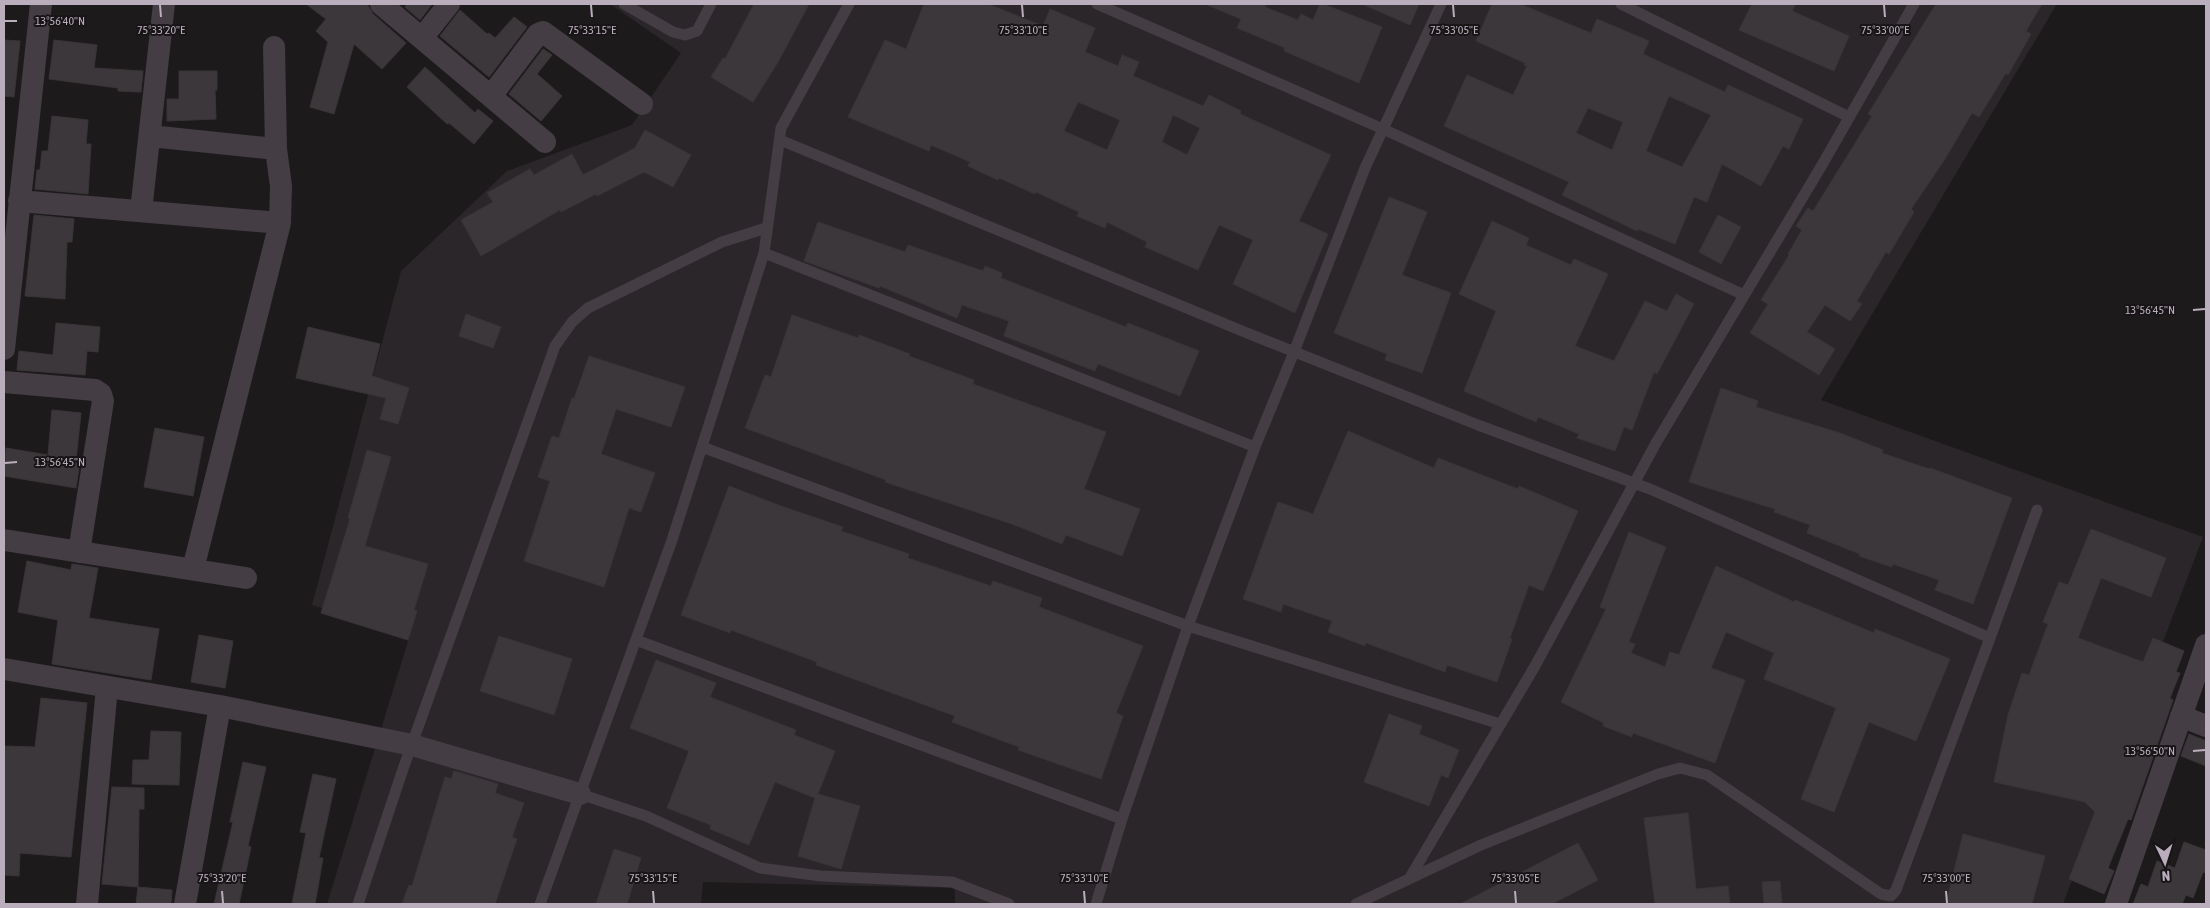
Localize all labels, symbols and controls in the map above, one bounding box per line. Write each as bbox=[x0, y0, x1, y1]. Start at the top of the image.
text: 13°56'40"N bbox=[35, 14, 85, 28]
text: 75°33'20"E bbox=[137, 23, 185, 37]
text: 75°33'15"E bbox=[568, 23, 616, 37]
text: 75°33'10"E bbox=[999, 23, 1047, 37]
text: 75°33'05"E bbox=[1430, 23, 1478, 37]
text: 75°33'00"E bbox=[1861, 23, 1909, 37]
text: 13°56'45"N bbox=[2125, 303, 2175, 317]
text: 13°56'45"N bbox=[35, 455, 85, 469]
text: 13°56'50"N bbox=[2125, 744, 2175, 758]
north arrow bbox=[2140, 838, 2190, 888]
text: N bbox=[2161, 868, 2171, 884]
text: 75°33'20"E bbox=[198, 871, 246, 885]
text: 75°33'15"E bbox=[629, 871, 677, 885]
text: 75°33'10"E bbox=[1060, 871, 1108, 885]
text: 75°33'05"E bbox=[1491, 871, 1539, 885]
text: 75°33'00"E bbox=[1922, 871, 1970, 885]

